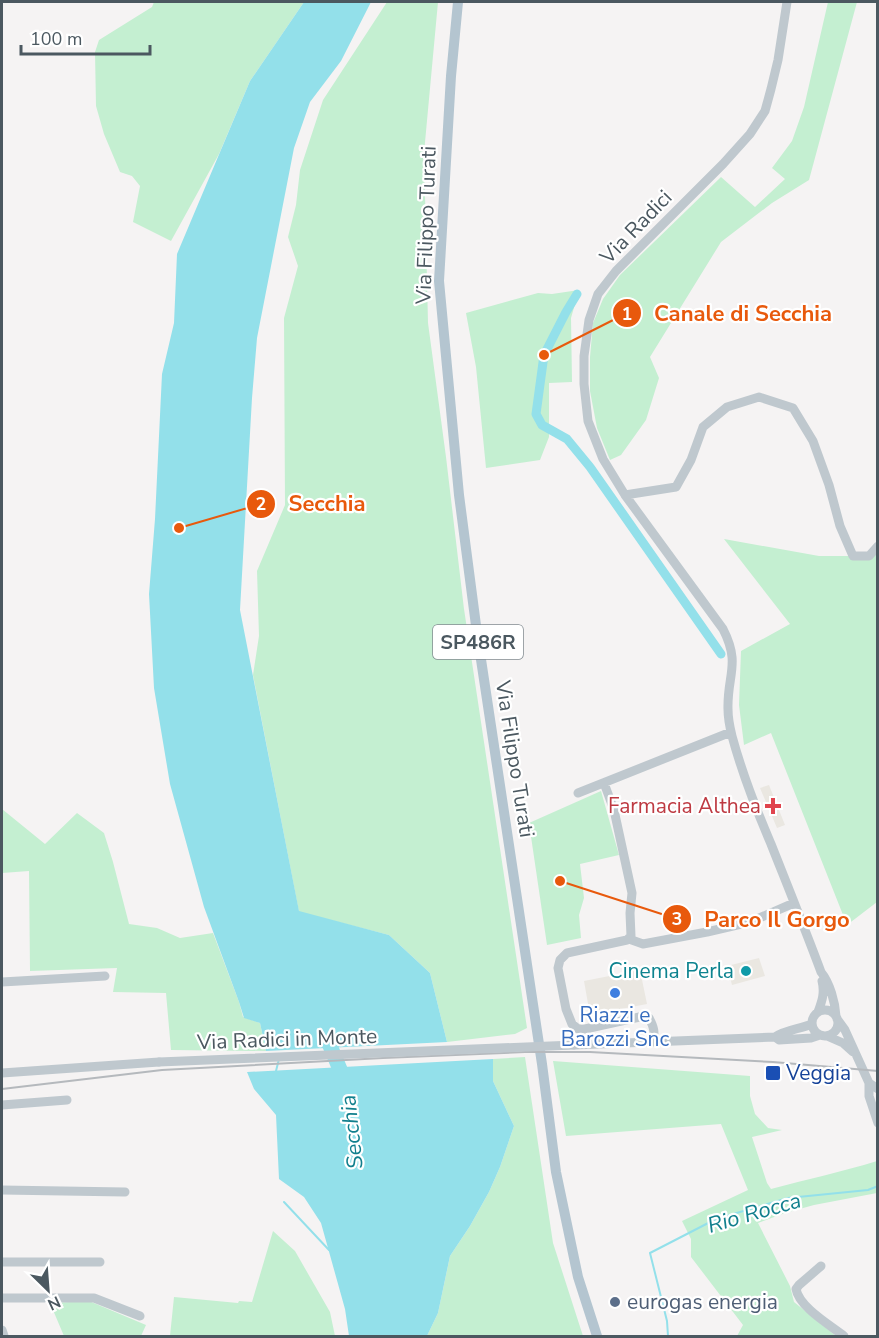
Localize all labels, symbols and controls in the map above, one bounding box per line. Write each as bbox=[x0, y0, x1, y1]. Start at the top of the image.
scale bar bbox=[21, 18, 150, 56]
text: 100 m bbox=[30, 27, 82, 51]
street label: Via Filippo Turati bbox=[409, 145, 443, 306]
street label: Via Radici bbox=[593, 184, 678, 271]
callout: Canale di Secchia bbox=[612, 293, 844, 333]
text: Canale di Secchia bbox=[654, 299, 832, 329]
text: 1 bbox=[622, 302, 632, 326]
callout: Secchia bbox=[246, 484, 377, 524]
text: Secchia bbox=[289, 489, 365, 519]
text: 2 bbox=[256, 492, 266, 516]
road number: SP486R bbox=[433, 625, 523, 659]
street label: Via Filippo Turati bbox=[489, 678, 541, 840]
place label: Farmacia Althea bbox=[608, 792, 761, 820]
marker: Farmacia Althea bbox=[766, 799, 780, 813]
callout: Parco Il Gorgo bbox=[662, 899, 862, 939]
text: Parco Il Gorgo bbox=[704, 905, 850, 935]
text: 3 bbox=[672, 907, 682, 931]
place label: Cinema Perla bbox=[609, 957, 734, 985]
marker: Cinema Perla bbox=[739, 964, 753, 978]
marker: Riazzi e Barozzi Snc bbox=[608, 986, 622, 1000]
place label: Riazzi e Barozzi Snc bbox=[561, 1001, 670, 1053]
street label: Via Radici in Monte bbox=[195, 1022, 378, 1056]
place label: Veggia bbox=[785, 1059, 851, 1087]
marker: Veggia bbox=[764, 1064, 782, 1082]
water label: Secchia bbox=[333, 1093, 371, 1171]
water label: Rio Rocca bbox=[704, 1185, 805, 1241]
north arrow bbox=[18, 1260, 78, 1320]
place label: eurogas energia bbox=[627, 1288, 778, 1316]
text: N bbox=[44, 1290, 64, 1315]
marker: eurogas energia bbox=[608, 1295, 622, 1309]

